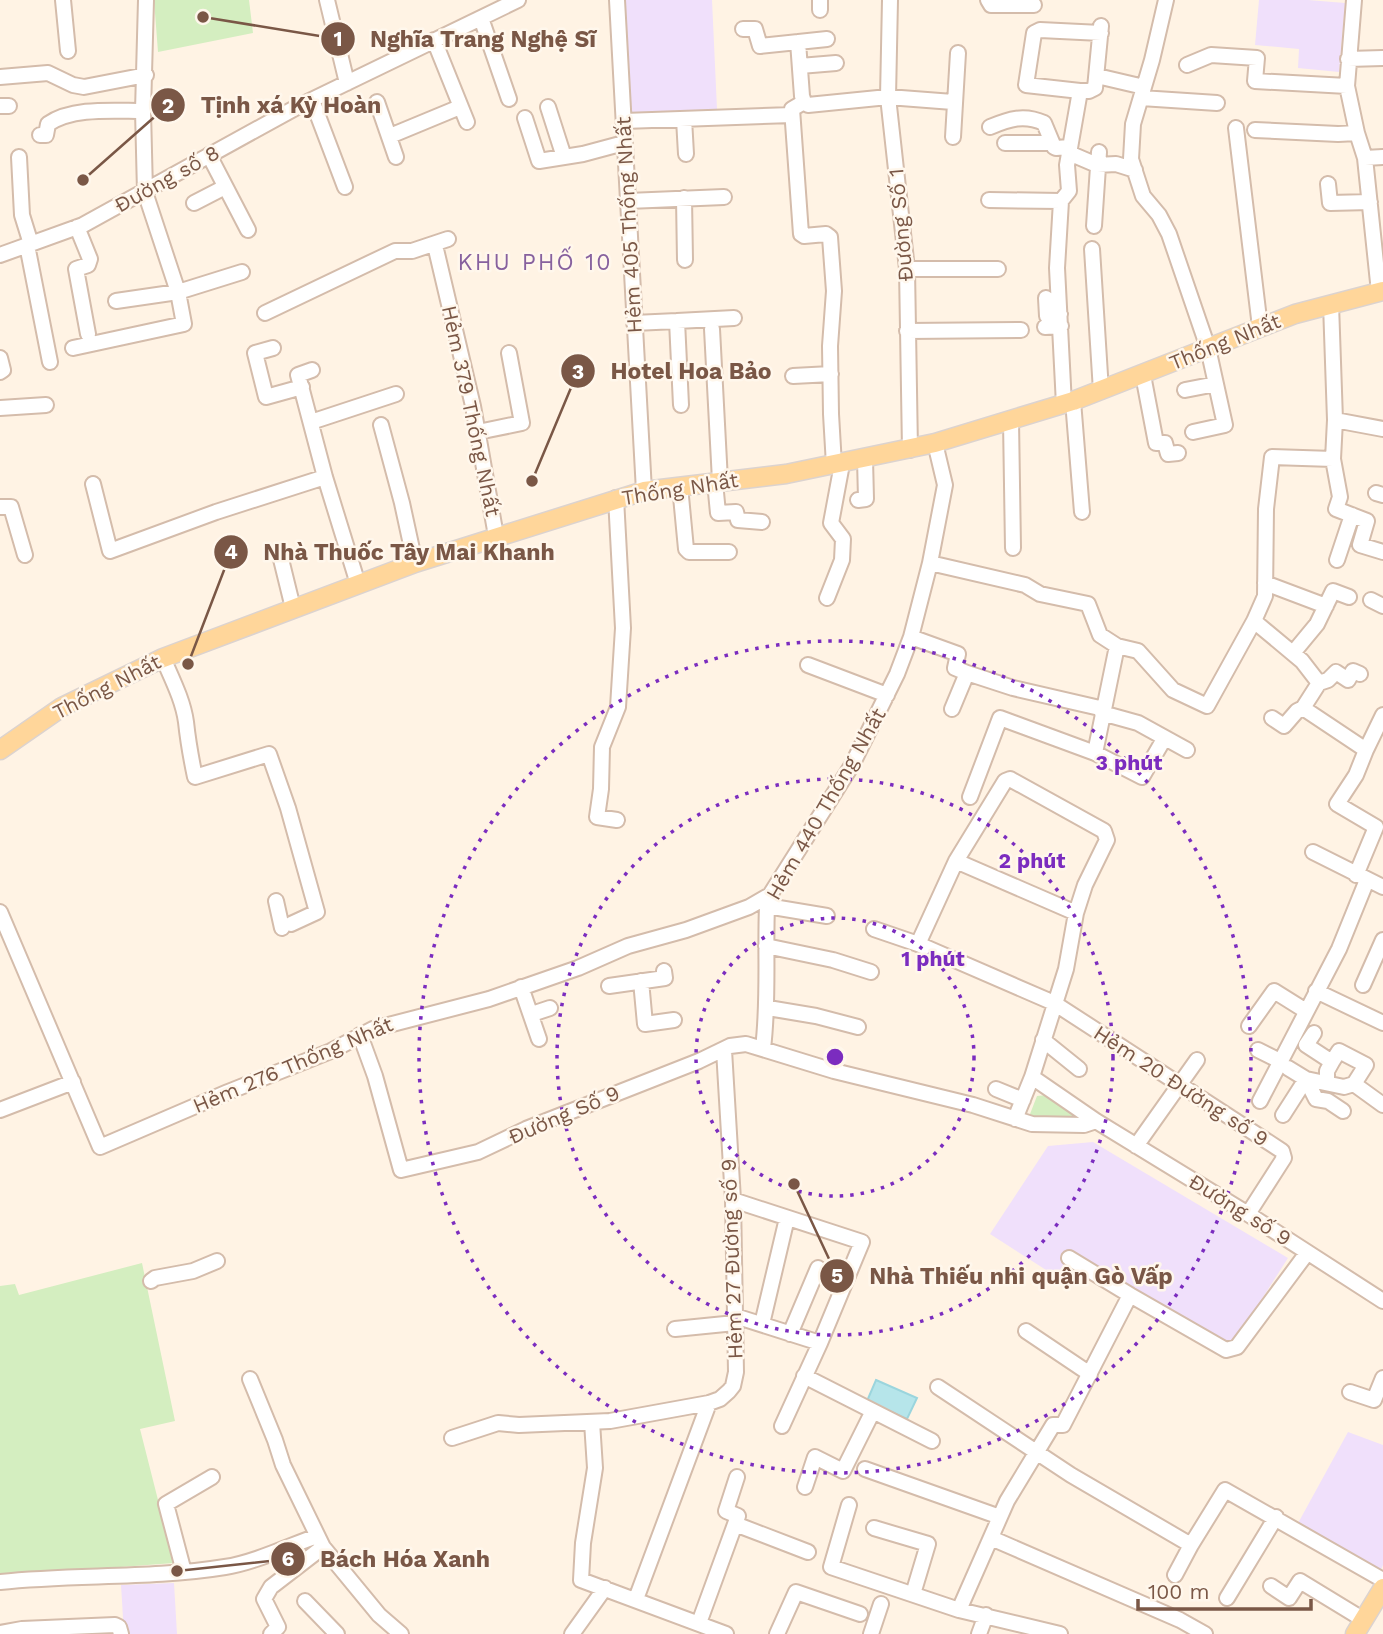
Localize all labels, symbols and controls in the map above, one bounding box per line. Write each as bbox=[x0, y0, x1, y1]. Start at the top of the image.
callout: Nghĩa Trang Nghệ Sĩ bbox=[321, 17, 610, 61]
text: 1 bbox=[333, 26, 343, 51]
text: Nghĩa Trang Nghệ Sĩ bbox=[370, 26, 597, 53]
callout: Tịnh xá Kỳ Hoàn bbox=[151, 83, 396, 127]
text: Tịnh xá Kỳ Hoàn bbox=[201, 92, 381, 119]
text: 2 bbox=[162, 93, 174, 118]
street label: Hẻm 405 Thống Nhất bbox=[610, 116, 647, 334]
street label: Đường số 8 bbox=[110, 139, 224, 218]
street label: Đường Số 1 bbox=[883, 167, 918, 283]
district label: KHU PHỐ 10 bbox=[458, 246, 612, 276]
street label: Hẻm 379 Thống Nhất bbox=[437, 303, 506, 519]
street label: Thống Nhất bbox=[1166, 308, 1284, 375]
callout: Hotel Hoa Bảo bbox=[561, 349, 785, 393]
text: Hotel Hoa Bảo bbox=[611, 358, 771, 385]
text: 3 bbox=[572, 359, 584, 384]
street label: Thống Nhất bbox=[620, 467, 740, 510]
callout: Nhà Thuốc Tây Mai Khanh bbox=[214, 530, 570, 574]
text: 4 bbox=[224, 539, 238, 564]
text: Nhà Thuốc Tây Mai Khanh bbox=[263, 539, 555, 566]
street label: Thống Nhất bbox=[49, 649, 165, 724]
street label: Hẻm 440 Thống Nhất bbox=[760, 703, 891, 904]
text: 3 phút bbox=[1096, 750, 1162, 775]
text: 2 phút bbox=[999, 848, 1065, 873]
text: 1 phút bbox=[901, 946, 965, 971]
street label: Hẻm 276 Thống Nhất bbox=[189, 1011, 397, 1118]
street label: Hẻm 20 Đường số 9 bbox=[1089, 1020, 1273, 1151]
centre of rings bbox=[823, 1045, 847, 1069]
street label: Đường Số 9 bbox=[504, 1080, 623, 1149]
street label: Hẻm 27 Đường số 9 bbox=[716, 1158, 747, 1360]
street label: Đường số 9 bbox=[1184, 1168, 1296, 1251]
callout: Nhà Thiếu nhi quận Gò Vấp bbox=[820, 1254, 1187, 1298]
text: 5 bbox=[831, 1263, 843, 1288]
text: Nhà Thiếu nhi quận Gò Vấp bbox=[869, 1263, 1173, 1290]
callout: Bách Hóa Xanh bbox=[271, 1537, 504, 1581]
text: 6 bbox=[282, 1546, 295, 1571]
text: Bách Hóa Xanh bbox=[320, 1546, 490, 1573]
scale bar bbox=[1138, 1568, 1311, 1612]
text: 100 m bbox=[1148, 1579, 1210, 1604]

